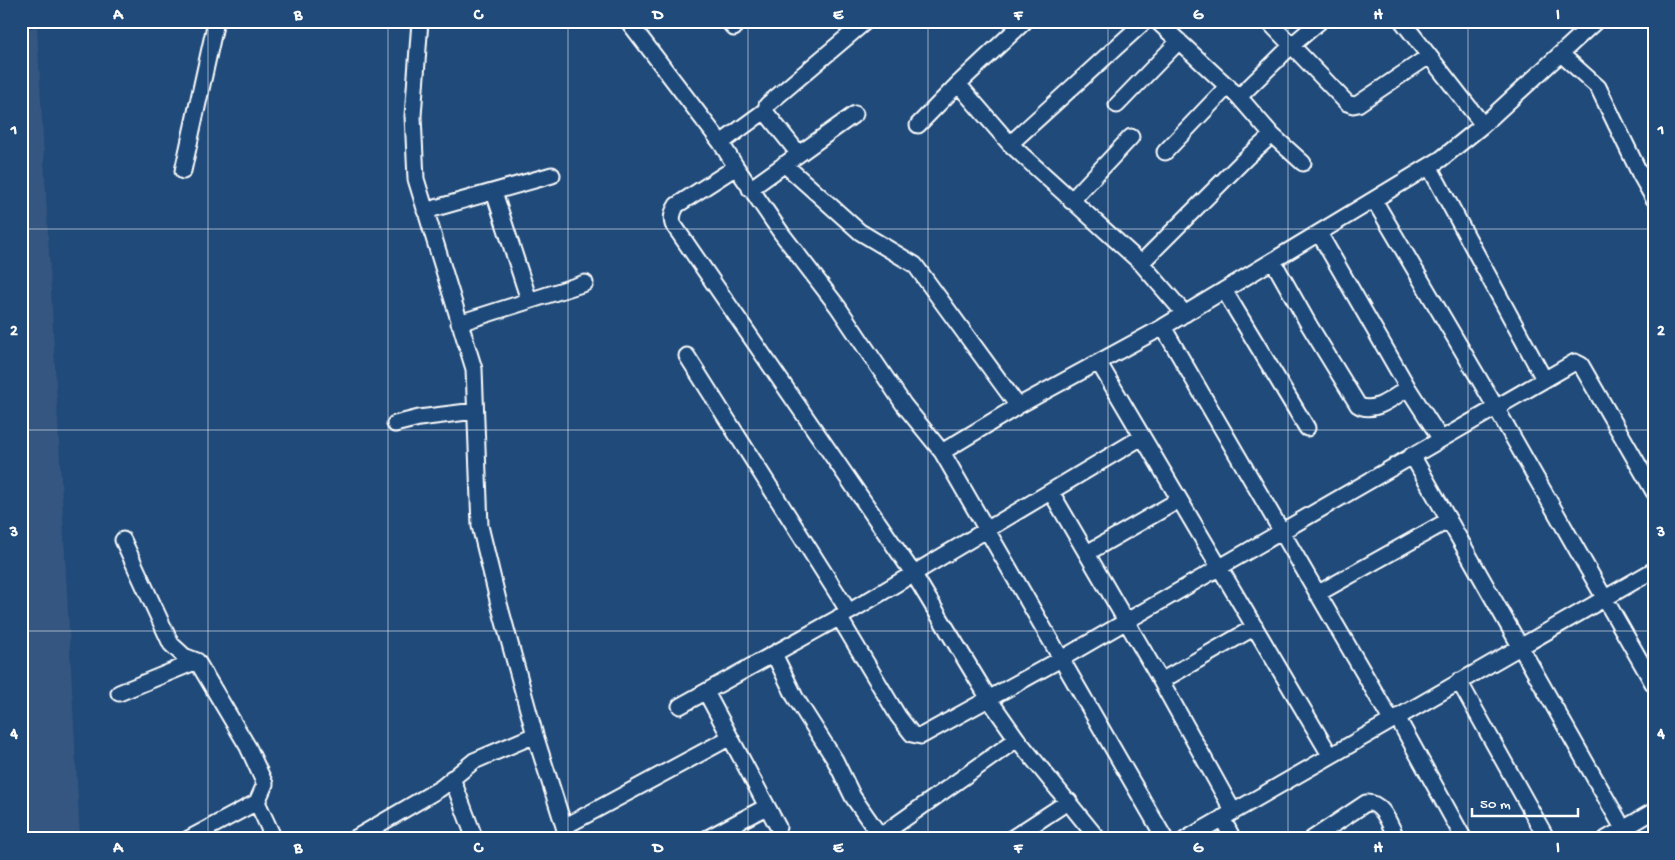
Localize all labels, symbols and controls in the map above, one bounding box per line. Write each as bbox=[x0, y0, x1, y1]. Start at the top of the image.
text: A bbox=[112, 7, 124, 26]
text: B bbox=[293, 7, 303, 26]
text: C bbox=[473, 7, 484, 26]
text: D bbox=[651, 7, 664, 26]
text: E bbox=[833, 7, 844, 26]
text: F bbox=[1013, 7, 1024, 26]
text: G bbox=[1193, 7, 1204, 26]
text: H bbox=[1373, 7, 1383, 26]
text: I bbox=[1556, 7, 1560, 26]
text: 1 bbox=[10, 122, 17, 141]
text: 1 bbox=[1657, 122, 1664, 141]
text: 2 bbox=[10, 323, 18, 342]
text: 2 bbox=[1657, 323, 1665, 342]
text: 3 bbox=[9, 524, 18, 543]
text: 3 bbox=[1656, 524, 1665, 543]
text: 4 bbox=[9, 726, 18, 745]
text: 4 bbox=[1656, 726, 1665, 745]
scale bar bbox=[1472, 785, 1579, 817]
text: 50 m bbox=[1480, 796, 1511, 814]
text: A bbox=[112, 840, 124, 859]
text: B bbox=[293, 840, 303, 859]
text: C bbox=[473, 840, 484, 859]
text: D bbox=[651, 840, 664, 859]
text: E bbox=[833, 840, 844, 859]
text: F bbox=[1013, 840, 1024, 859]
text: G bbox=[1193, 840, 1204, 859]
text: H bbox=[1373, 840, 1383, 859]
text: I bbox=[1556, 840, 1560, 859]

